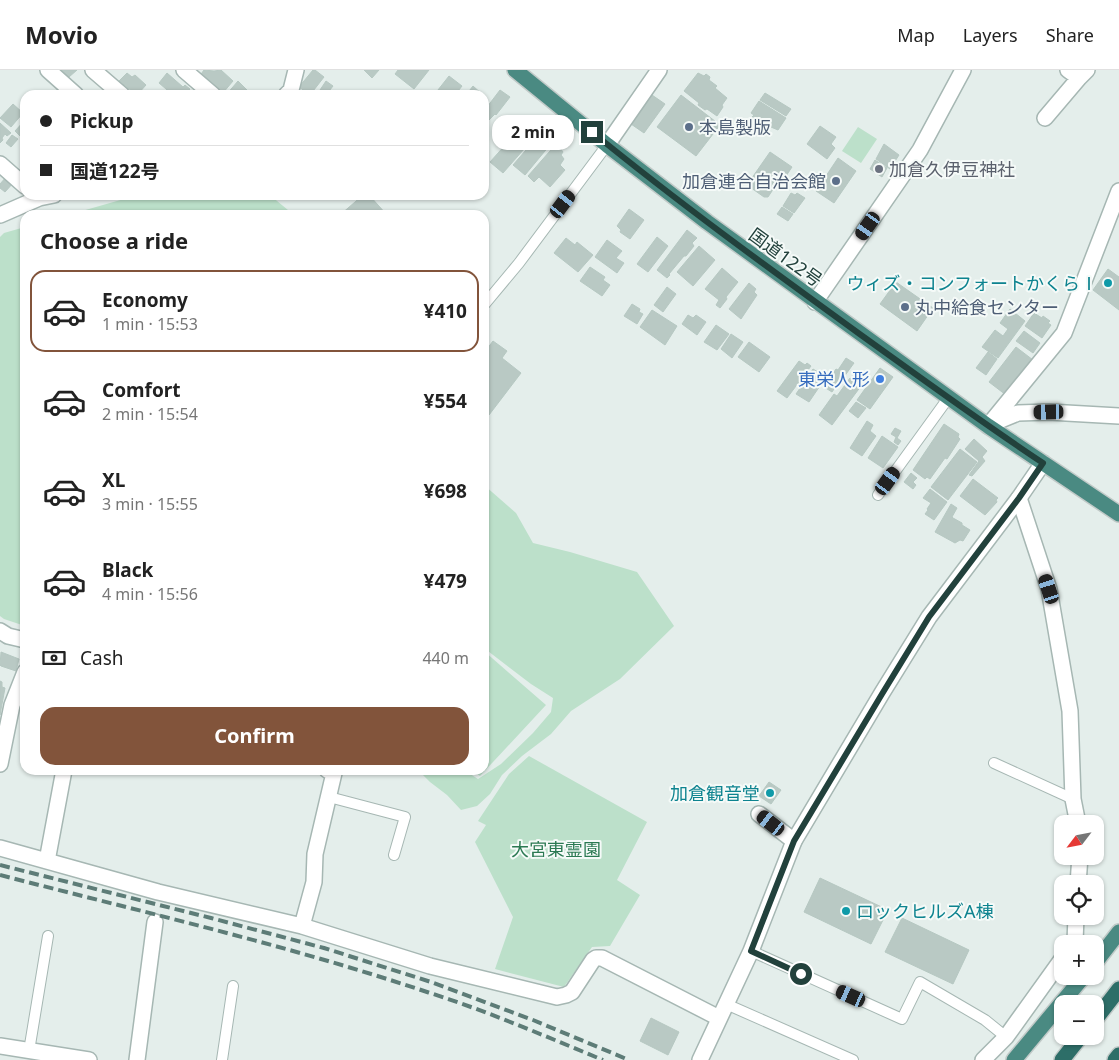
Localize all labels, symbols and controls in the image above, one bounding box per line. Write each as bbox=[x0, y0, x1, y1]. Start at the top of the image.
text: Movio bbox=[25, 18, 98, 51]
text: Map bbox=[897, 23, 935, 47]
text: Layers bbox=[963, 23, 1018, 47]
text: Share bbox=[1046, 23, 1094, 47]
text: Pickup bbox=[70, 108, 133, 134]
callout: 2 min bbox=[492, 114, 574, 150]
place label: 本島製版 bbox=[699, 115, 771, 139]
text: 2 min bbox=[511, 121, 555, 143]
route end bbox=[581, 121, 603, 143]
marker: 本島製版 bbox=[683, 121, 695, 133]
place label: 加倉久伊豆神社 bbox=[889, 157, 1015, 181]
text: 国道122号 bbox=[70, 158, 160, 184]
marker: 加倉久伊豆神社 bbox=[873, 163, 885, 175]
place label: 加倉連合自治会館 bbox=[682, 169, 826, 193]
marker: 加倉連合自治会館 bbox=[830, 175, 842, 187]
car bbox=[547, 188, 578, 220]
car bbox=[853, 209, 882, 243]
street label: 国道122号 bbox=[745, 222, 827, 292]
text: Choose a ride bbox=[40, 225, 188, 255]
place label: ウィズ・コンフォートかくらⅠ bbox=[847, 271, 1098, 295]
marker: ウィズ・コンフォートかくらⅠ bbox=[1102, 277, 1114, 289]
text: Economy bbox=[102, 287, 188, 313]
icon: car bbox=[42, 289, 87, 334]
place label: 丸中給食センター bbox=[915, 295, 1059, 319]
text: ¥410 bbox=[424, 298, 467, 324]
marker: 丸中給食センター bbox=[899, 301, 911, 313]
text: 1 min · 15:53 bbox=[102, 313, 198, 335]
place label: 東栄人形 bbox=[798, 367, 870, 391]
marker: 東栄人形 bbox=[874, 373, 886, 385]
text: Comfort bbox=[102, 377, 181, 403]
icon: car bbox=[42, 379, 87, 424]
text: ¥554 bbox=[424, 388, 467, 414]
text: 2 min · 15:54 bbox=[102, 403, 198, 425]
car bbox=[1033, 404, 1064, 420]
car bbox=[873, 464, 902, 498]
text: XL bbox=[102, 467, 125, 493]
icon: car bbox=[42, 469, 87, 514]
text: ¥698 bbox=[424, 478, 467, 504]
text: 3 min · 15:55 bbox=[102, 493, 198, 515]
text: Black bbox=[102, 557, 153, 583]
icon: car bbox=[42, 559, 87, 604]
text: ¥479 bbox=[424, 568, 467, 594]
car bbox=[1037, 572, 1060, 606]
text: 4 min · 15:56 bbox=[102, 583, 198, 605]
icon: cash bbox=[40, 644, 68, 672]
text: Cash bbox=[80, 645, 124, 671]
text: 440 m bbox=[422, 647, 469, 669]
button: Confirm bbox=[40, 707, 469, 765]
place label: 加倉観音堂 bbox=[670, 781, 760, 805]
marker: 加倉観音堂 bbox=[764, 787, 776, 799]
car bbox=[754, 808, 787, 838]
north arrow bbox=[1054, 815, 1104, 865]
map controls bbox=[1054, 815, 1104, 1045]
park label: 大宮東霊園 bbox=[511, 837, 601, 861]
button: locate bbox=[1054, 875, 1104, 925]
place label: ロックヒルズA棟 bbox=[856, 899, 994, 923]
marker: ロックヒルズA棟 bbox=[840, 905, 852, 917]
button: + bbox=[1054, 935, 1104, 985]
route start bbox=[790, 963, 812, 985]
car bbox=[834, 983, 867, 1009]
button: − bbox=[1054, 995, 1104, 1045]

